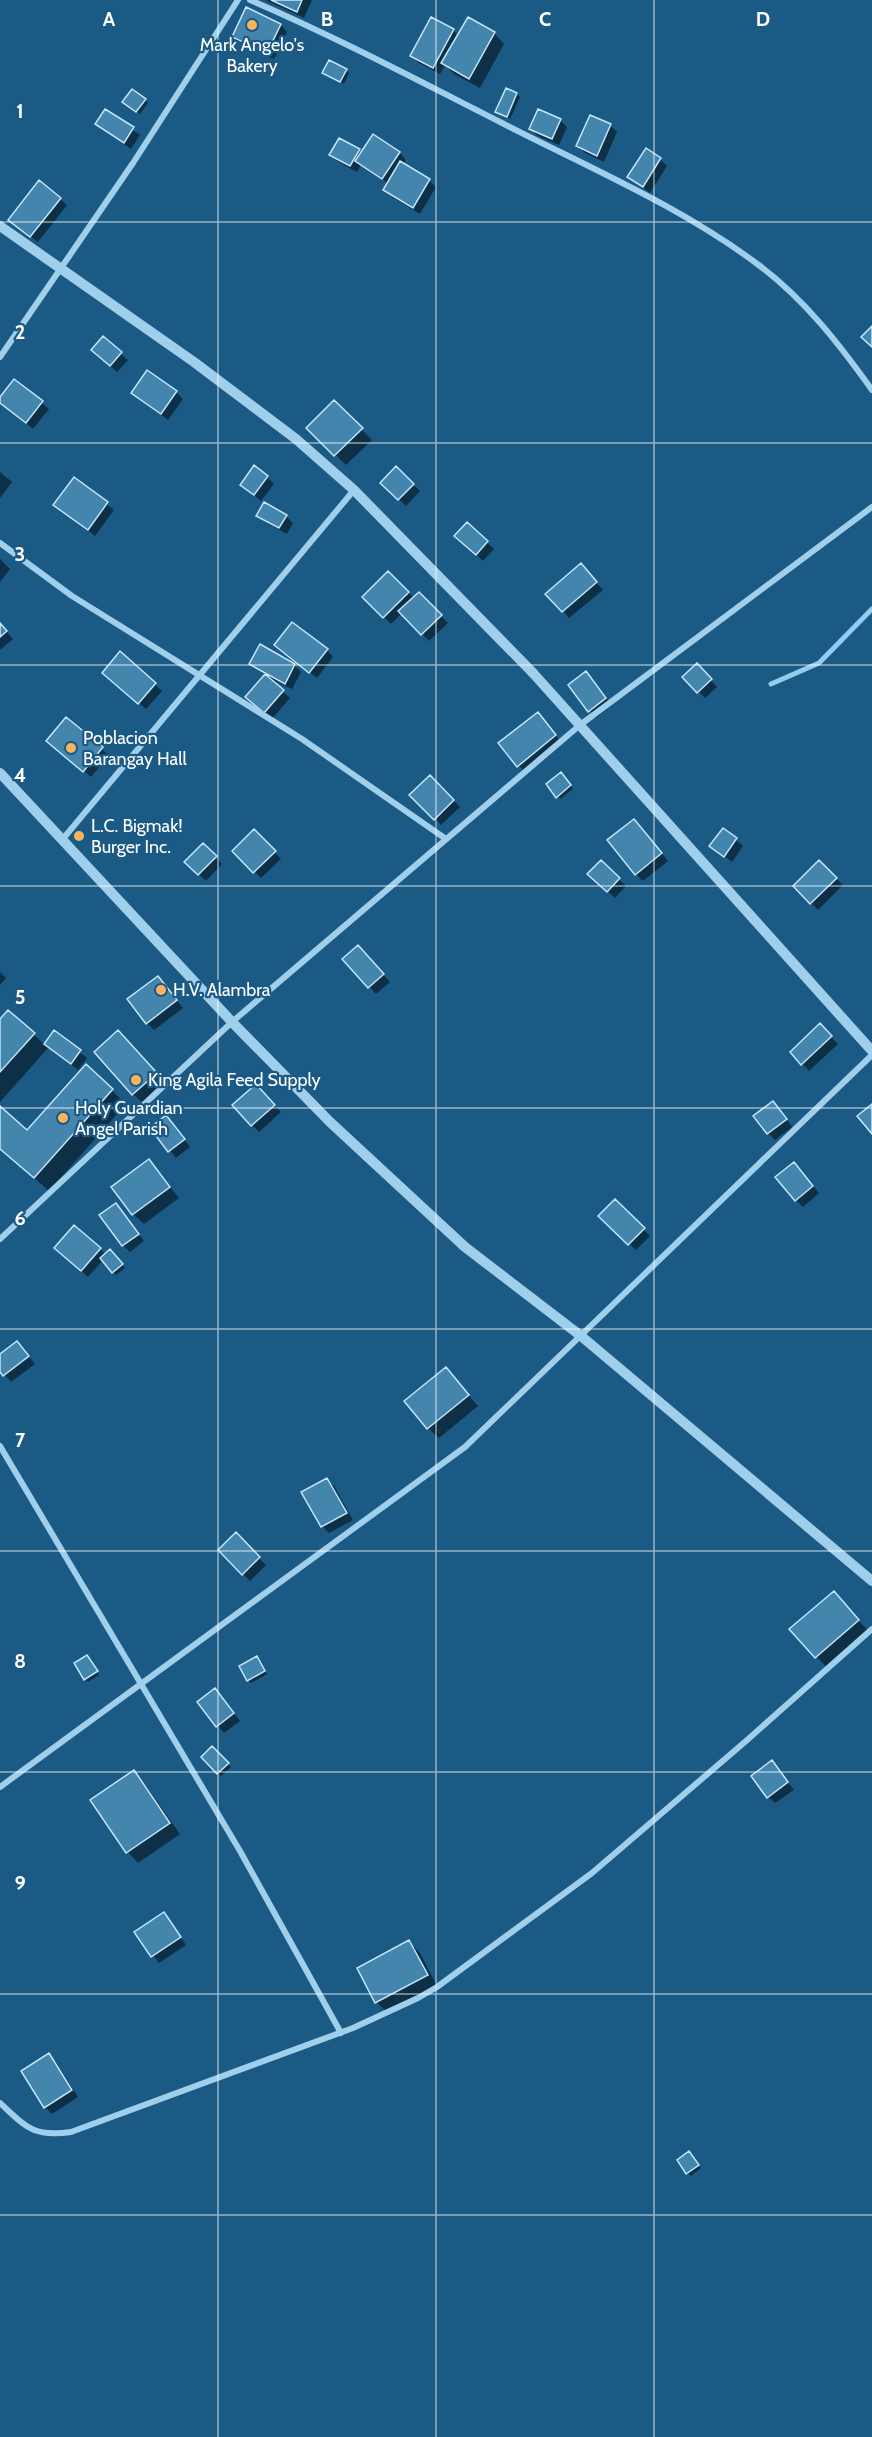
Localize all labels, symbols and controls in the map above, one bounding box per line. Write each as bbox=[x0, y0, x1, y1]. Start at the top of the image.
text: A bbox=[103, 7, 116, 31]
text: B bbox=[321, 7, 333, 31]
text: C bbox=[539, 7, 551, 31]
text: D bbox=[756, 7, 770, 31]
marker: Mark Angelo's Bakery bbox=[245, 18, 259, 32]
place label: Mark Angelo's Bakery bbox=[200, 34, 304, 77]
text: 1 bbox=[16, 99, 24, 123]
text: 2 bbox=[15, 320, 25, 344]
text: 3 bbox=[15, 542, 25, 566]
place label: Poblacion Barangay Hall bbox=[83, 727, 187, 770]
marker: Poblacion Barangay Hall bbox=[64, 741, 78, 755]
text: 4 bbox=[14, 763, 26, 787]
place label: L.C. Bigmak! Burger Inc. bbox=[91, 815, 183, 858]
marker: L.C. Bigmak! Burger Inc. bbox=[72, 829, 86, 843]
place label: H.V. Alambra bbox=[173, 979, 271, 1001]
marker: H.V. Alambra bbox=[154, 983, 168, 997]
text: 5 bbox=[15, 985, 25, 1009]
place label: King Agila Feed Supply bbox=[148, 1069, 321, 1091]
marker: King Agila Feed Supply bbox=[129, 1073, 143, 1087]
place label: Holy Guardian Angel Parish bbox=[75, 1097, 183, 1140]
marker: Holy Guardian Angel Parish bbox=[56, 1111, 70, 1125]
text: 6 bbox=[14, 1206, 26, 1230]
text: 7 bbox=[15, 1428, 26, 1452]
text: 8 bbox=[14, 1649, 26, 1673]
text: 9 bbox=[14, 1871, 26, 1895]

